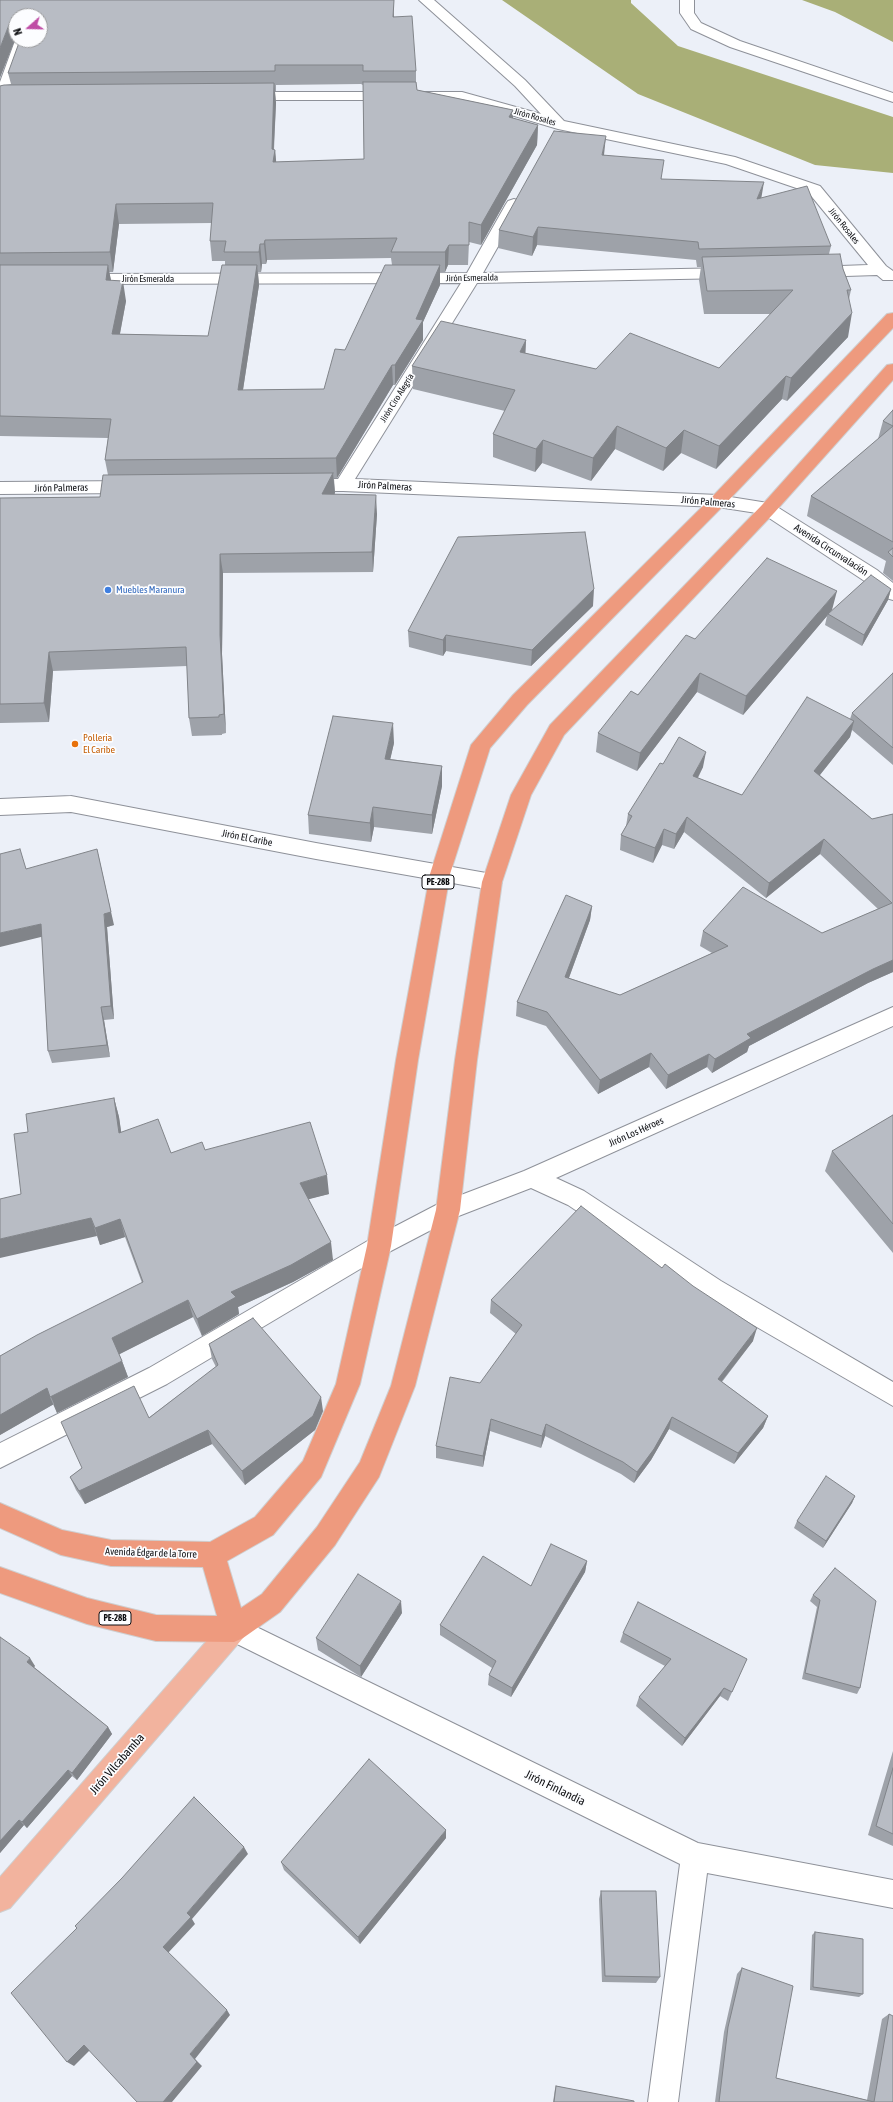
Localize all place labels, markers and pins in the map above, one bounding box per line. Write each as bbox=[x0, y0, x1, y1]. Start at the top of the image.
place label: Muebles Maranura bbox=[116, 584, 185, 596]
marker: Muebles Maranura bbox=[103, 585, 113, 595]
place label: Polleria El Caribe bbox=[83, 732, 115, 756]
marker: Polleria El Caribe bbox=[70, 739, 80, 749]

